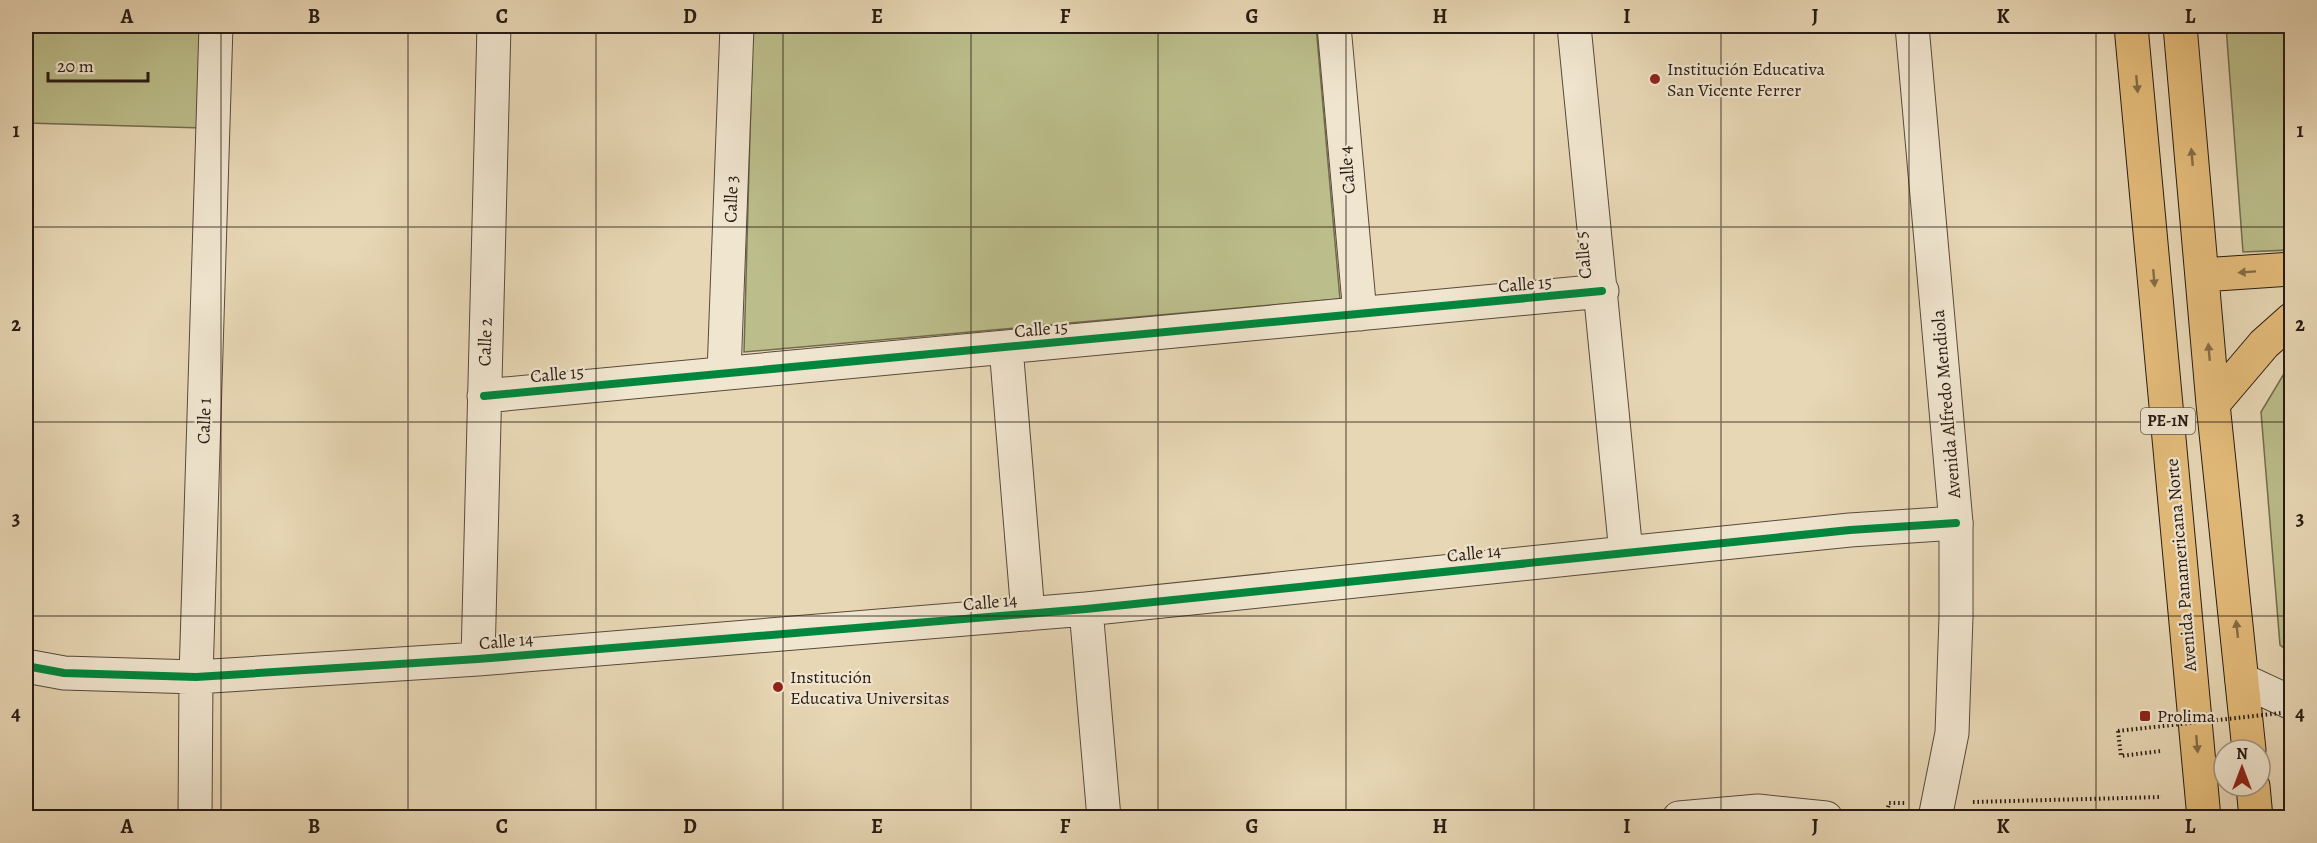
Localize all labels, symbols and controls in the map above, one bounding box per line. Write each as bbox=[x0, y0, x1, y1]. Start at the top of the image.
text: A bbox=[120, 3, 134, 30]
text: B bbox=[308, 3, 320, 30]
text: C bbox=[496, 3, 508, 30]
text: D bbox=[683, 3, 697, 30]
text: E bbox=[871, 3, 883, 30]
text: F bbox=[1060, 3, 1071, 30]
text: G bbox=[1245, 3, 1259, 30]
text: H bbox=[1433, 3, 1448, 30]
text: I bbox=[1623, 3, 1631, 30]
text: J bbox=[1812, 3, 1819, 30]
text: K bbox=[1996, 3, 2010, 30]
text: L bbox=[2185, 3, 2196, 30]
scale bar bbox=[48, 45, 148, 83]
text: 20 m bbox=[57, 54, 94, 78]
place label: Institución Educativa San Vicente Ferrer bbox=[1667, 57, 1825, 102]
marker: Institución Educativa San Vicente Ferrer bbox=[1648, 72, 1662, 86]
one-way arrow bbox=[2132, 74, 2142, 93]
text: 1 bbox=[12, 117, 20, 144]
text: 1 bbox=[2296, 117, 2304, 144]
street label: Calle 4 bbox=[1333, 145, 1361, 195]
one-way arrow bbox=[2187, 148, 2196, 167]
street label: Calle 3 bbox=[718, 175, 744, 223]
street label: Calle 5 bbox=[1569, 230, 1597, 280]
one-way arrow bbox=[2237, 267, 2256, 277]
one-way arrow bbox=[2150, 268, 2159, 287]
street label: Calle 15 bbox=[1497, 270, 1553, 298]
street label: Avenida Alfredo Mendiola bbox=[1926, 308, 1966, 500]
text: 2 bbox=[11, 311, 21, 338]
text: 2 bbox=[2295, 311, 2305, 338]
street label: Calle 15 bbox=[1013, 315, 1069, 343]
street label: Calle 2 bbox=[472, 317, 498, 367]
one-way arrow bbox=[2204, 342, 2214, 361]
street label: Calle 15 bbox=[529, 360, 585, 388]
street label: Calle 1 bbox=[191, 397, 217, 445]
road number: PE-1N bbox=[2141, 408, 2195, 434]
street label: Avenida Panamericana Norte bbox=[2160, 457, 2202, 674]
text: 3 bbox=[12, 505, 20, 532]
text: 3 bbox=[2296, 505, 2304, 532]
street label: Calle 14 bbox=[1446, 538, 1502, 568]
street label: Calle 14 bbox=[962, 588, 1018, 616]
one-way arrow bbox=[2232, 620, 2241, 639]
street label: Calle 14 bbox=[478, 627, 534, 655]
place label: Institución Educativa Universitas bbox=[790, 665, 950, 710]
marker: Institución Educativa Universitas bbox=[771, 680, 785, 694]
text: 4 bbox=[11, 700, 21, 727]
text: 4 bbox=[2295, 700, 2305, 727]
place label: Prolima bbox=[2157, 704, 2216, 728]
marker: Prolima bbox=[2138, 709, 2152, 723]
one-way arrow bbox=[2192, 735, 2202, 754]
north arrow bbox=[2212, 738, 2272, 798]
text: N bbox=[2236, 743, 2248, 765]
text: A bbox=[120, 813, 134, 840]
text: B bbox=[308, 813, 320, 840]
text: C bbox=[496, 813, 508, 840]
text: D bbox=[683, 813, 697, 840]
text: E bbox=[871, 813, 883, 840]
text: F bbox=[1060, 813, 1071, 840]
text: G bbox=[1245, 813, 1259, 840]
text: H bbox=[1433, 813, 1448, 840]
text: I bbox=[1623, 813, 1631, 840]
text: J bbox=[1812, 813, 1819, 840]
text: K bbox=[1996, 813, 2010, 840]
text: L bbox=[2185, 813, 2196, 840]

